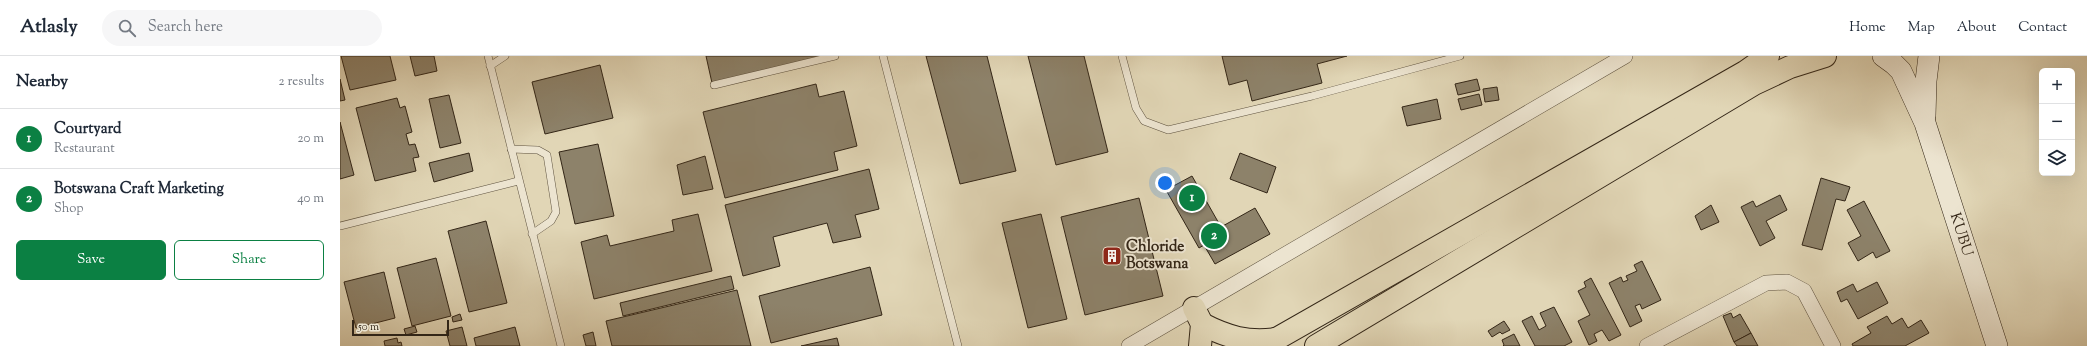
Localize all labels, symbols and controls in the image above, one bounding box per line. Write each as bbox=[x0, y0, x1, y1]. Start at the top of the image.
search box bbox=[102, 10, 382, 46]
text: Atlasly bbox=[20, 14, 78, 41]
icon: search bbox=[116, 17, 138, 39]
text: Search here bbox=[148, 17, 223, 38]
text: Home bbox=[1849, 18, 1886, 38]
text: Map bbox=[1908, 18, 1935, 38]
text: About bbox=[1957, 18, 1996, 38]
text: Contact bbox=[2018, 18, 2067, 38]
map controls bbox=[2039, 68, 2075, 176]
button: + bbox=[2039, 68, 2075, 104]
text: Nearby bbox=[16, 70, 68, 94]
text: 2 results bbox=[279, 73, 324, 91]
button: − bbox=[2039, 104, 2075, 140]
text: Courtyard bbox=[54, 119, 122, 140]
text: 1 bbox=[27, 130, 31, 148]
text: 20 m bbox=[298, 130, 324, 148]
text: Restaurant bbox=[54, 140, 115, 158]
button: layers bbox=[2039, 140, 2075, 176]
your location bbox=[1155, 173, 1175, 193]
text: Botswana Craft Marketing bbox=[54, 179, 224, 200]
pin: 1 bbox=[1179, 183, 1205, 213]
text: 2 bbox=[26, 190, 32, 208]
text: 40 m bbox=[297, 190, 324, 208]
text: Shop bbox=[54, 200, 83, 218]
street label: KUBU bbox=[1944, 210, 1978, 259]
pin: 2 bbox=[1201, 221, 1227, 251]
place label: Chloride Botswana bbox=[1126, 237, 1189, 275]
button: Save bbox=[16, 240, 166, 280]
button: Share bbox=[174, 240, 324, 280]
building icon: Chloride Botswana bbox=[1101, 245, 1123, 267]
scale bar bbox=[352, 318, 449, 337]
text: 50 m bbox=[358, 319, 379, 335]

